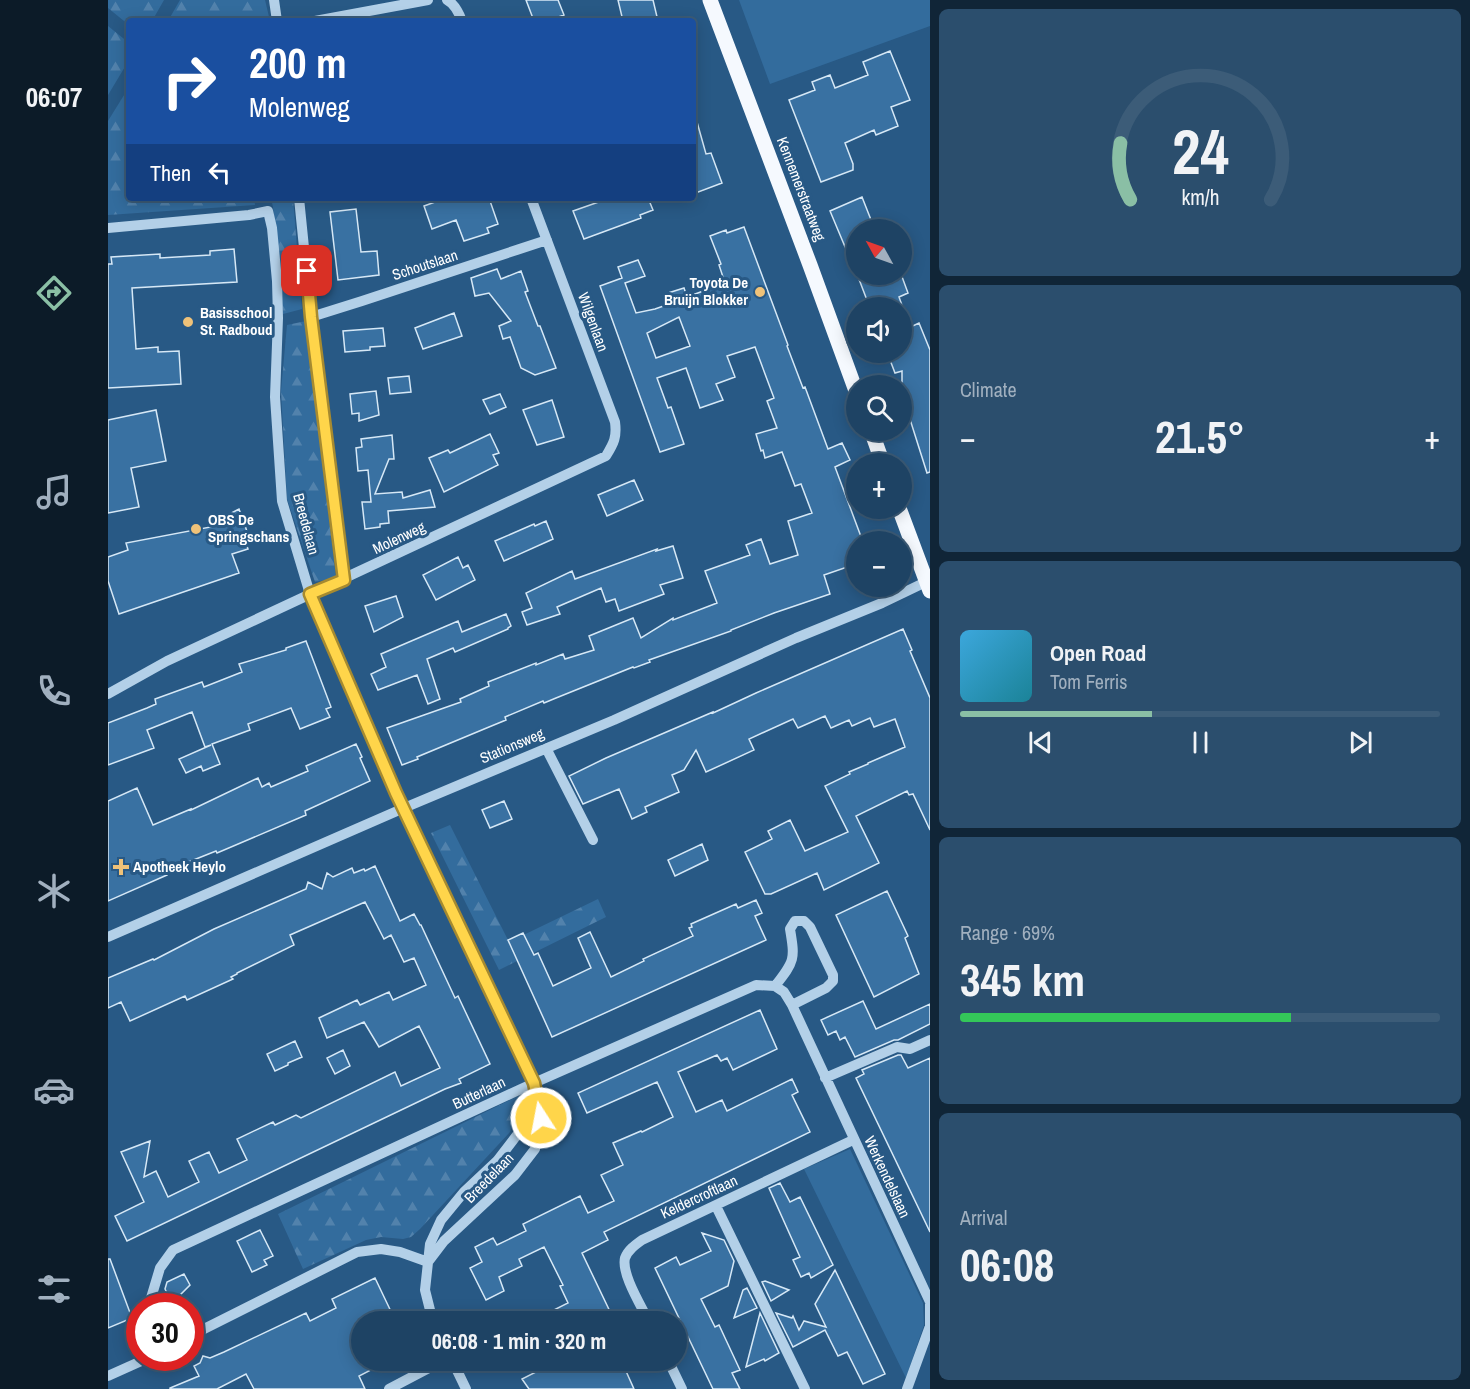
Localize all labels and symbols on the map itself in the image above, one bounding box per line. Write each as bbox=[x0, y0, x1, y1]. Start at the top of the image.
street label: Kennemerstraatweg bbox=[772, 134, 831, 244]
north arrow bbox=[846, 219, 912, 285]
street label: Schoutslaan bbox=[389, 244, 460, 285]
pin bbox=[281, 245, 332, 296]
place label: Toyota De Bruijn Blokker bbox=[664, 272, 748, 310]
marker: Toyota De Bruijn Blokker bbox=[753, 285, 767, 299]
street label: Wilgenlaan bbox=[573, 289, 614, 354]
place label: Basisschool St. Radboud bbox=[200, 302, 272, 340]
marker: Basisschool St. Radboud bbox=[181, 315, 195, 329]
street label: Breedelaan bbox=[288, 491, 325, 557]
place label: OBS De Springschans bbox=[208, 509, 290, 547]
street label: Molenweg bbox=[369, 516, 429, 559]
marker: OBS De Springschans bbox=[189, 522, 203, 536]
street label: Stationsweg bbox=[477, 723, 547, 768]
place label: Apotheek Heylo bbox=[133, 856, 226, 877]
marker: Apotheek Heylo bbox=[114, 860, 128, 874]
street label: Butterlaan bbox=[449, 1071, 509, 1114]
position arrow bbox=[509, 1086, 573, 1150]
street label: Werkendelslaan bbox=[859, 1132, 916, 1221]
street label: Breedelaan bbox=[459, 1148, 518, 1208]
street label: Keldercroftlaan bbox=[657, 1170, 741, 1224]
speed limit sign: 30 bbox=[126, 1293, 204, 1371]

